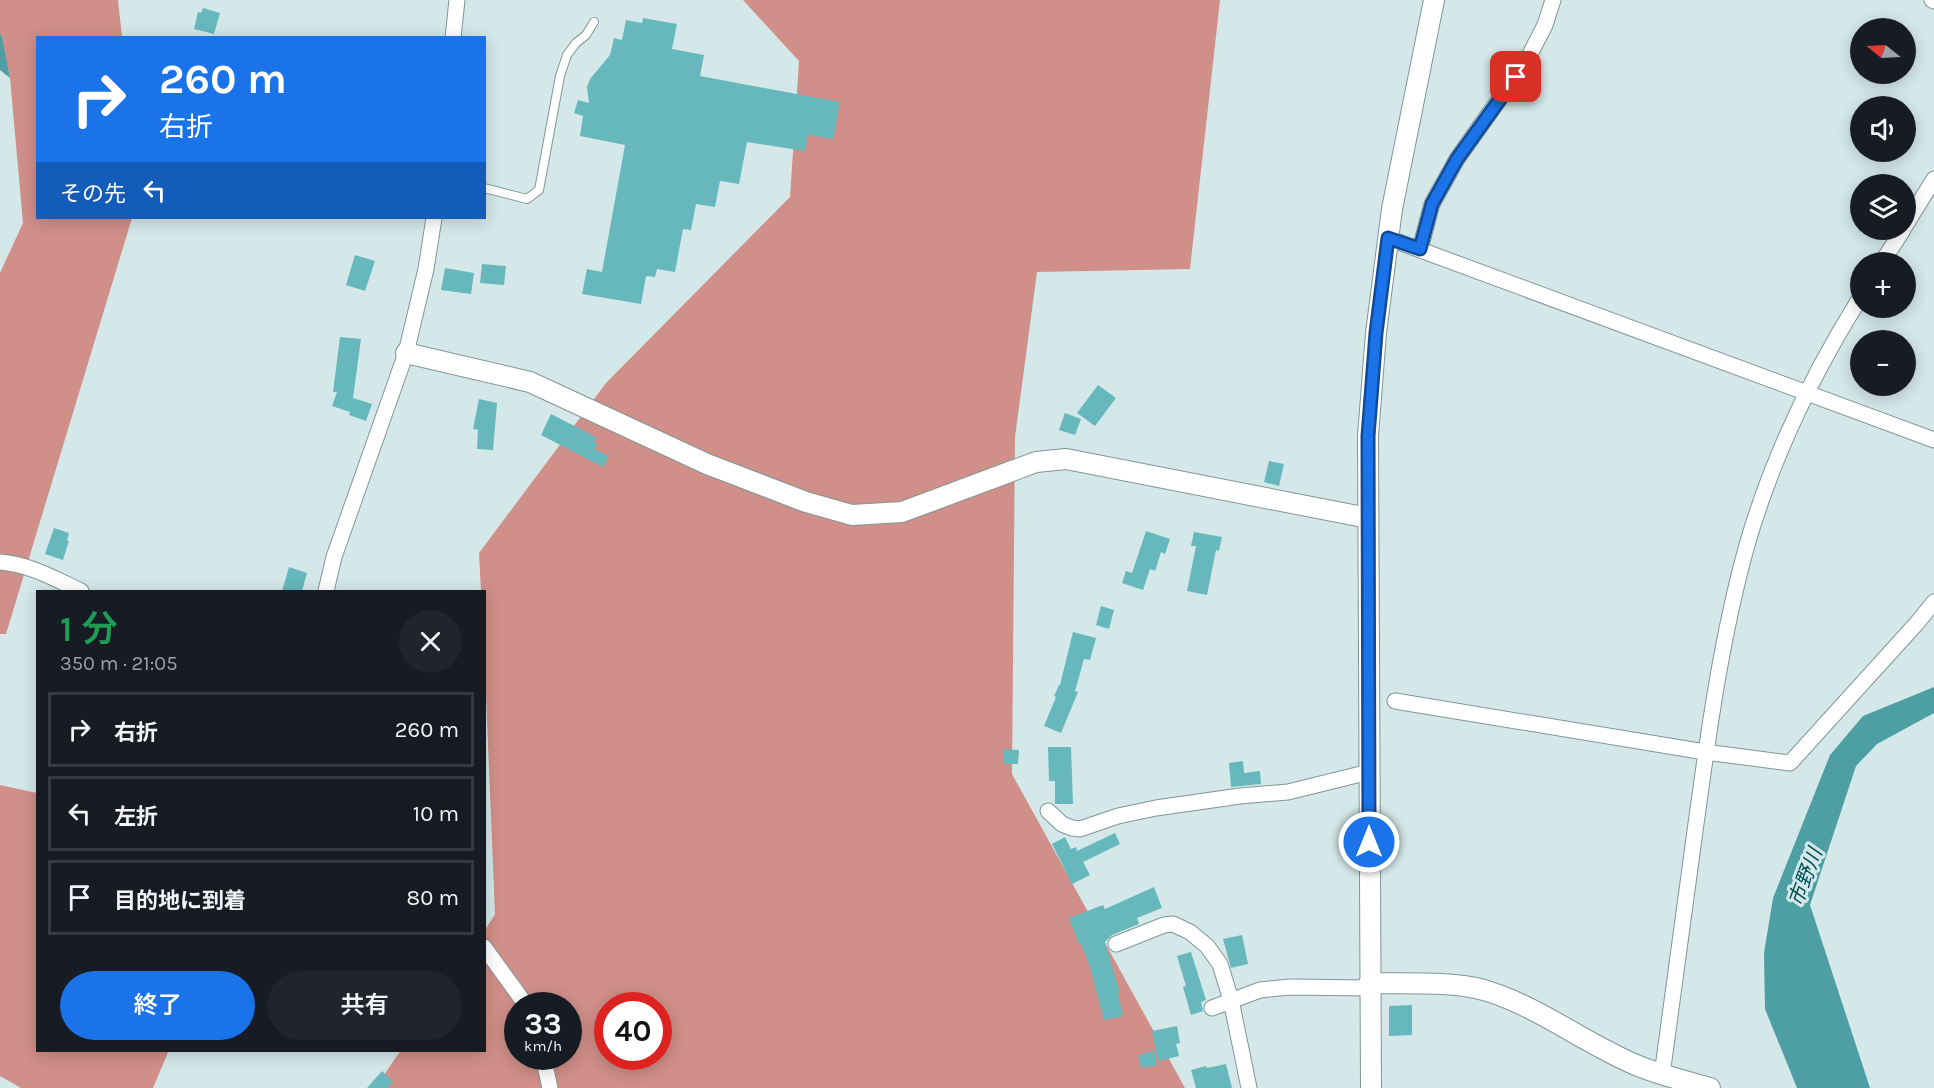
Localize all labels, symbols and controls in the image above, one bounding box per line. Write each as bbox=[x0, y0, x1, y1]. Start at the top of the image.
north arrow bbox=[1850, 18, 1916, 84]
map controls bbox=[1850, 18, 1916, 396]
pin bbox=[1490, 51, 1541, 102]
text: 260 m bbox=[159, 54, 287, 104]
icon: right bbox=[60, 60, 138, 138]
icon: arrive bbox=[1499, 60, 1532, 93]
button: sound bbox=[1850, 96, 1916, 162]
text: 右折 bbox=[159, 111, 213, 143]
icon: left bbox=[138, 174, 171, 207]
button: layers bbox=[1850, 174, 1916, 240]
text: その先 bbox=[60, 181, 126, 207]
button: + bbox=[1850, 252, 1916, 318]
button: − bbox=[1850, 330, 1916, 396]
text: 1 分 bbox=[60, 608, 118, 650]
button: close bbox=[399, 610, 462, 673]
text: 350 m · 21:05 bbox=[60, 652, 177, 675]
icon: right bbox=[63, 713, 96, 746]
text: 260 m bbox=[395, 717, 459, 743]
text: 右折 bbox=[114, 720, 158, 746]
icon: left bbox=[63, 797, 96, 830]
text: 10 m bbox=[413, 801, 459, 827]
text: 左折 bbox=[114, 804, 158, 830]
position arrow bbox=[1337, 810, 1401, 874]
water label: 市野川 bbox=[1784, 843, 1828, 909]
icon: arrive bbox=[63, 881, 96, 914]
text: 80 m bbox=[407, 885, 459, 911]
text: 目的地に到着 bbox=[114, 888, 246, 914]
button: 終了 bbox=[60, 971, 255, 1040]
button: 共有 bbox=[267, 971, 462, 1040]
speed limit sign: 40 bbox=[594, 992, 672, 1070]
text: 33 bbox=[524, 1006, 562, 1042]
text: km/h bbox=[524, 1037, 562, 1055]

